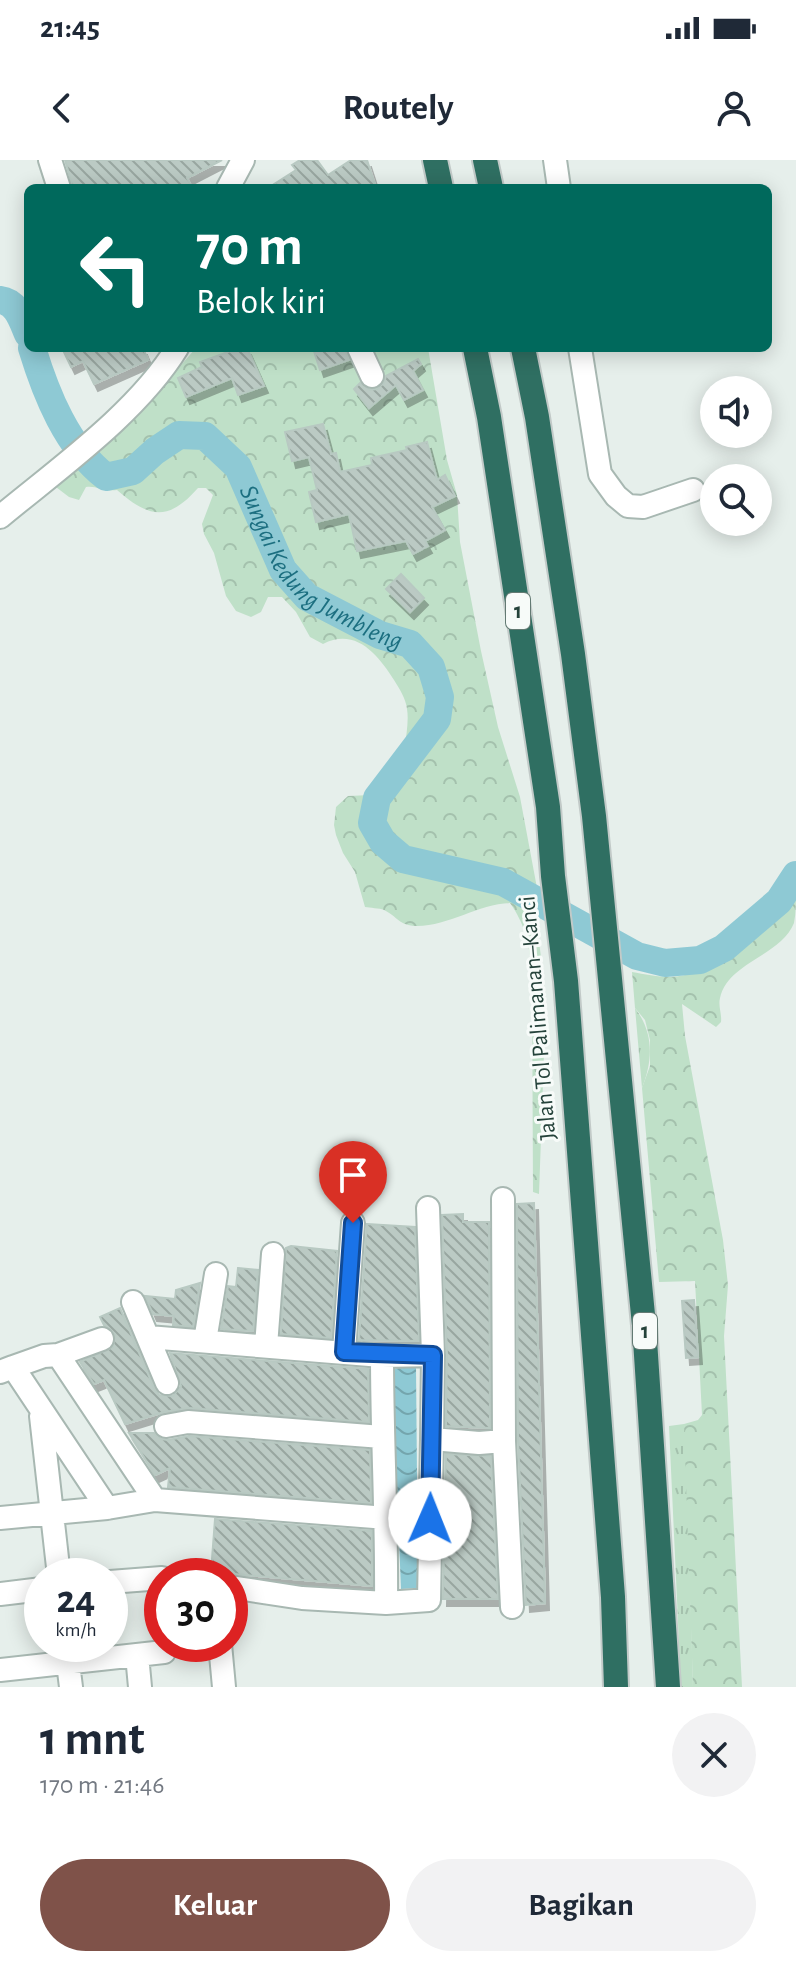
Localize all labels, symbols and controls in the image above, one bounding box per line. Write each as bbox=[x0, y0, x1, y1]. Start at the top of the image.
text: 21:45 bbox=[40, 13, 100, 43]
icon: back bbox=[40, 86, 84, 130]
icon: person bbox=[712, 86, 756, 130]
text: Routely bbox=[343, 90, 453, 126]
icon: left bbox=[64, 216, 168, 320]
text: 70 m bbox=[196, 219, 303, 275]
text: Belok kiri bbox=[196, 284, 326, 320]
map controls bbox=[700, 376, 772, 536]
button: sound bbox=[700, 376, 772, 448]
button: search bbox=[700, 464, 772, 536]
water label: Sungai Kedung Jumbleng bbox=[235, 481, 406, 654]
road number: 1 bbox=[506, 593, 530, 629]
street label: Jalan Tol Palimanan–Kanci bbox=[515, 895, 561, 1141]
pin bbox=[319, 1141, 387, 1223]
icon: arrive bbox=[331, 1153, 375, 1197]
road number: 1 bbox=[633, 1313, 657, 1349]
position arrow bbox=[388, 1477, 472, 1561]
speed limit sign: 30 bbox=[144, 1558, 248, 1662]
text: 24 bbox=[57, 1580, 95, 1620]
text: km/h bbox=[55, 1620, 97, 1640]
button: close bbox=[672, 1713, 756, 1797]
text: 1 mnt bbox=[40, 1716, 145, 1764]
text: 170 m · 21:46 bbox=[40, 1772, 165, 1798]
button: Keluar bbox=[40, 1859, 390, 1951]
button: Bagikan bbox=[406, 1859, 756, 1951]

